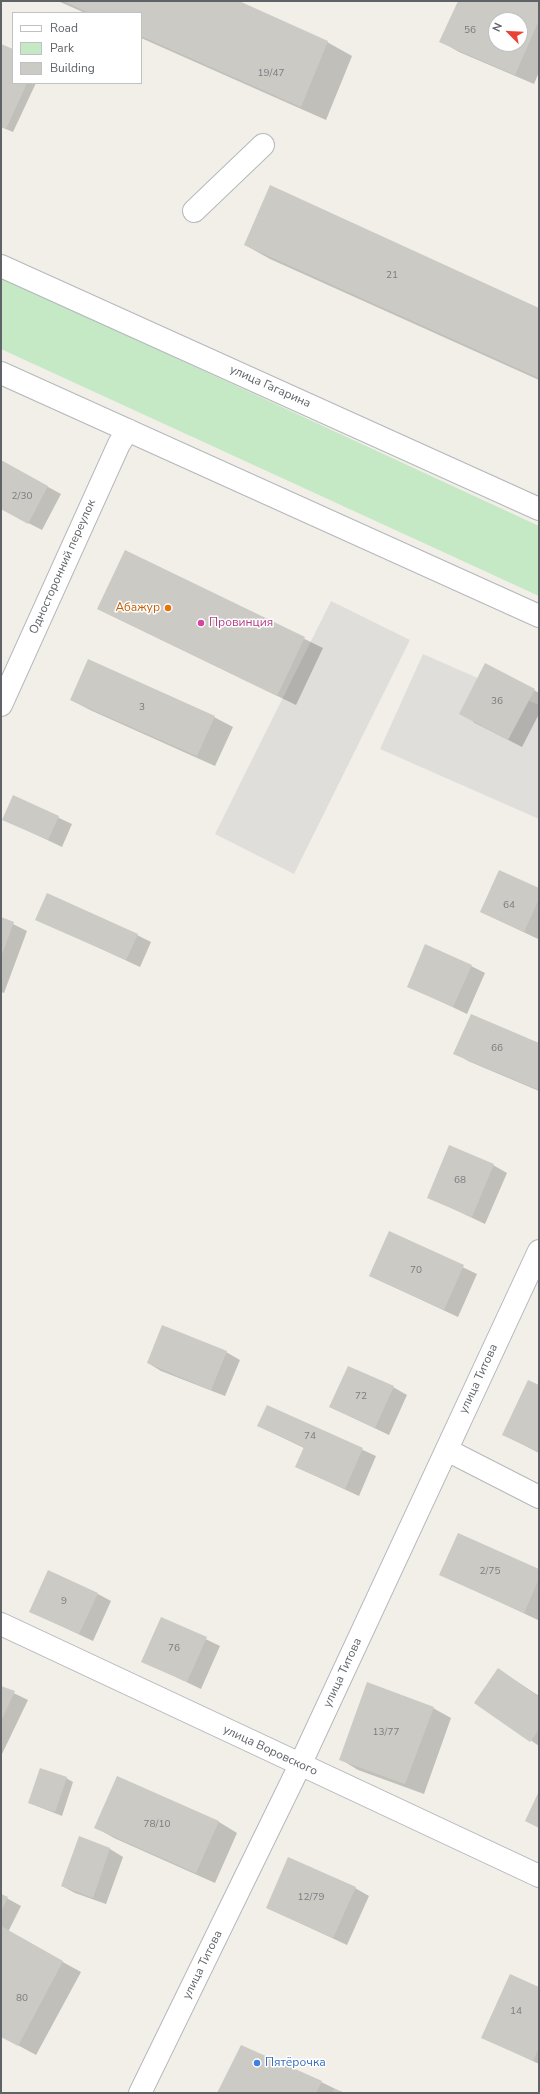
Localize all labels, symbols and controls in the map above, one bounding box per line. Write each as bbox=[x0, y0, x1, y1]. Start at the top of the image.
legend bbox=[12, 12, 142, 84]
north arrow bbox=[488, 12, 528, 52]
text: Road bbox=[50, 20, 78, 36]
text: N bbox=[489, 21, 506, 34]
house number: 56 bbox=[464, 25, 476, 37]
text: Park bbox=[50, 40, 74, 56]
text: Building bbox=[50, 60, 95, 76]
house number: 19/47 bbox=[258, 68, 284, 80]
house number: 21 bbox=[386, 270, 398, 282]
street label: улица Гагарина bbox=[227, 363, 313, 411]
house number: 2/30 bbox=[12, 491, 32, 503]
street label: Односторонний переулок bbox=[27, 497, 99, 637]
place label: Абажур bbox=[115, 601, 160, 615]
marker: Абажур bbox=[163, 603, 173, 613]
place label: Провинция bbox=[209, 616, 273, 630]
marker: Провинция bbox=[196, 618, 206, 628]
house number: 36 bbox=[491, 696, 503, 708]
house number: 3 bbox=[139, 702, 145, 714]
house number: 64 bbox=[503, 900, 515, 912]
house number: 66 bbox=[491, 1043, 503, 1055]
house number: 68 bbox=[454, 1175, 466, 1187]
house number: 70 bbox=[410, 1265, 422, 1277]
street label: улица Титова bbox=[457, 1342, 501, 1416]
house number: 72 bbox=[355, 1391, 367, 1403]
house number: 74 bbox=[304, 1431, 316, 1443]
house number: 2/75 bbox=[480, 1566, 500, 1578]
house number: 9 bbox=[61, 1596, 67, 1608]
street label: улица Титова bbox=[321, 1636, 365, 1710]
house number: 76 bbox=[168, 1643, 180, 1655]
street label: улица Воровского bbox=[220, 1723, 320, 1779]
house number: 13/77 bbox=[373, 1727, 399, 1739]
house number: 78/10 bbox=[144, 1819, 170, 1831]
house number: 12/79 bbox=[298, 1892, 324, 1904]
street label: улица Титова bbox=[180, 1928, 226, 2002]
house number: 80 bbox=[16, 1993, 28, 2005]
house number: 14 bbox=[510, 2006, 522, 2018]
place label: Пятёрочка bbox=[265, 2056, 326, 2070]
marker: Пятёрочка bbox=[252, 2058, 262, 2068]

